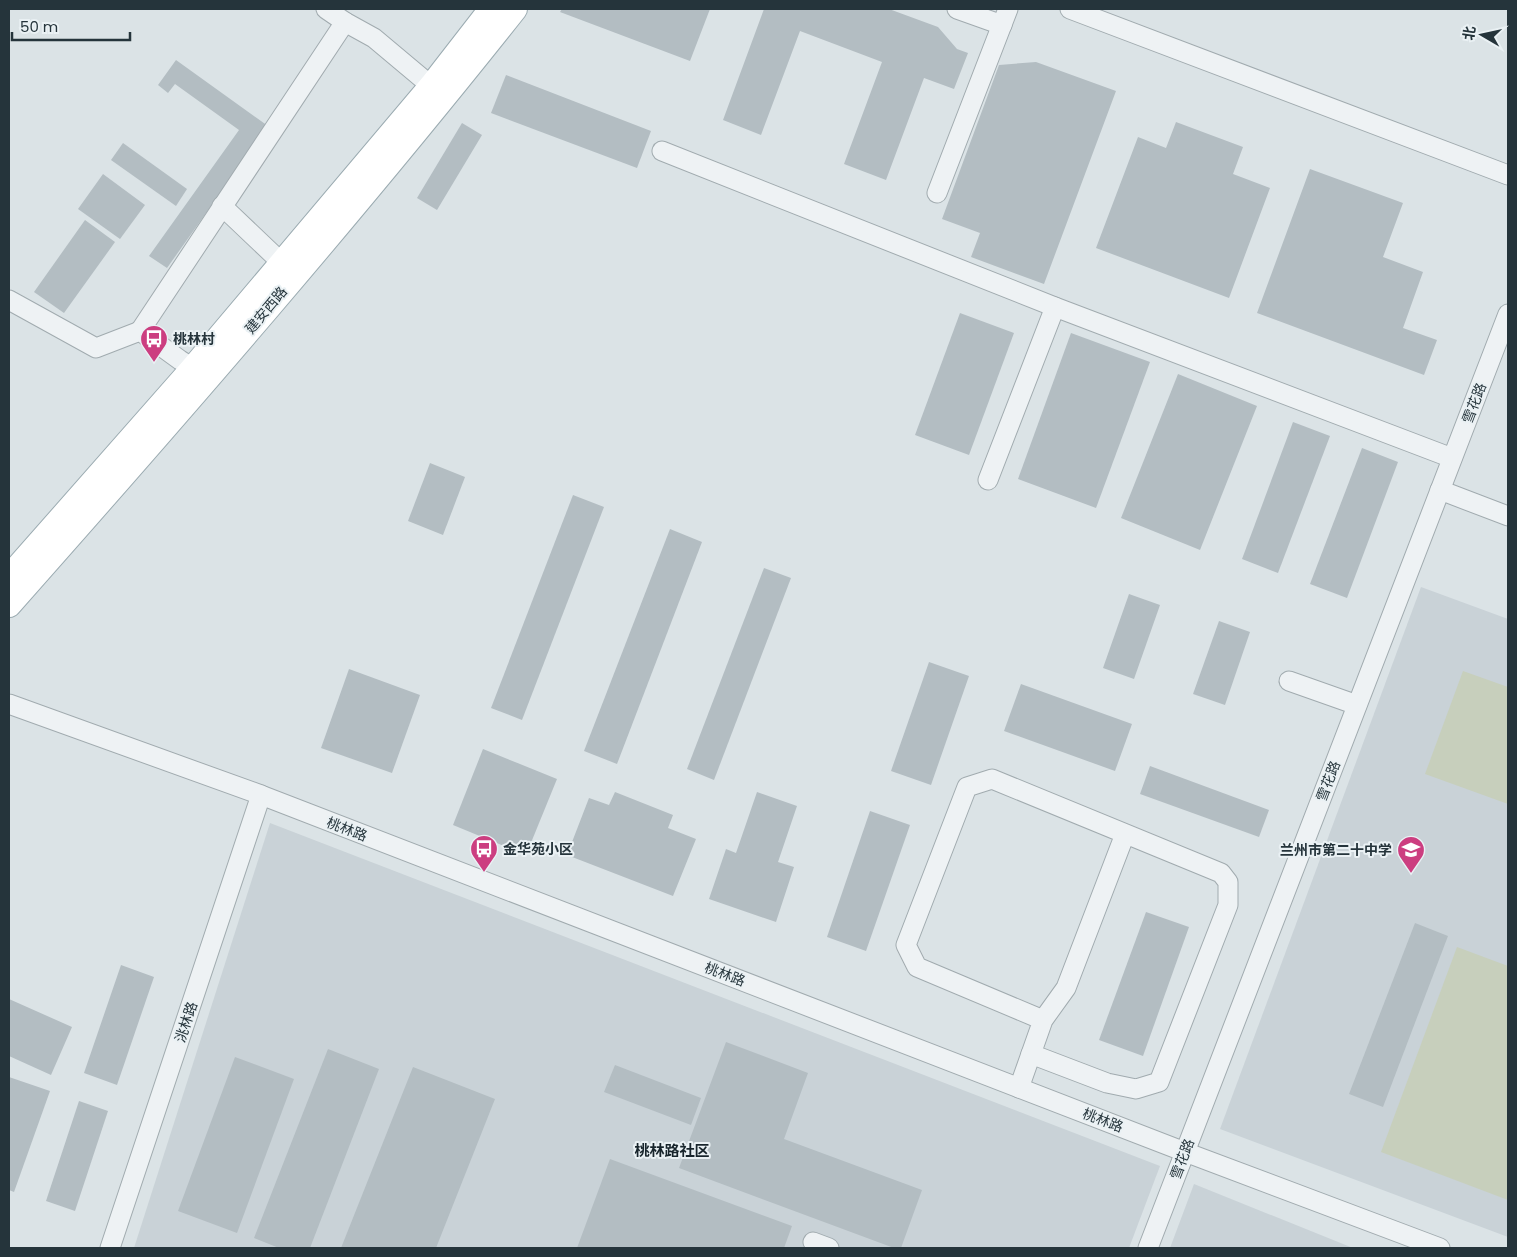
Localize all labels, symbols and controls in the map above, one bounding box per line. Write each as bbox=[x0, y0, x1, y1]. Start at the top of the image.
scale bar bbox=[12, 10, 130, 42]
north arrow bbox=[1457, 10, 1507, 60]
text: 50 m bbox=[20, 16, 58, 37]
text: 北 bbox=[1458, 24, 1480, 41]
street label: 建安西路 bbox=[240, 282, 292, 338]
bus stop icon: 桃林村 bbox=[139, 324, 169, 363]
place label: 桃林村 bbox=[173, 329, 215, 349]
street label: 雪花路 bbox=[1457, 380, 1491, 426]
street label: 雪花路 bbox=[1311, 758, 1345, 804]
street label: 桃林路 bbox=[324, 812, 370, 846]
bus stop icon: 金华苑小区 bbox=[469, 834, 499, 873]
school or university icon: 兰州市第二十中学 bbox=[1396, 835, 1426, 874]
place label: 金华苑小区 bbox=[503, 839, 573, 859]
place label: 兰州市第二十中学 bbox=[1280, 840, 1392, 860]
street label: 桃林路 bbox=[702, 957, 748, 991]
street label: 洮林路 bbox=[170, 999, 202, 1045]
street label: 桃林路 bbox=[1080, 1103, 1126, 1137]
street label: 雪花路 bbox=[1165, 1136, 1199, 1182]
district label: 桃林路社区 bbox=[634, 1140, 710, 1161]

